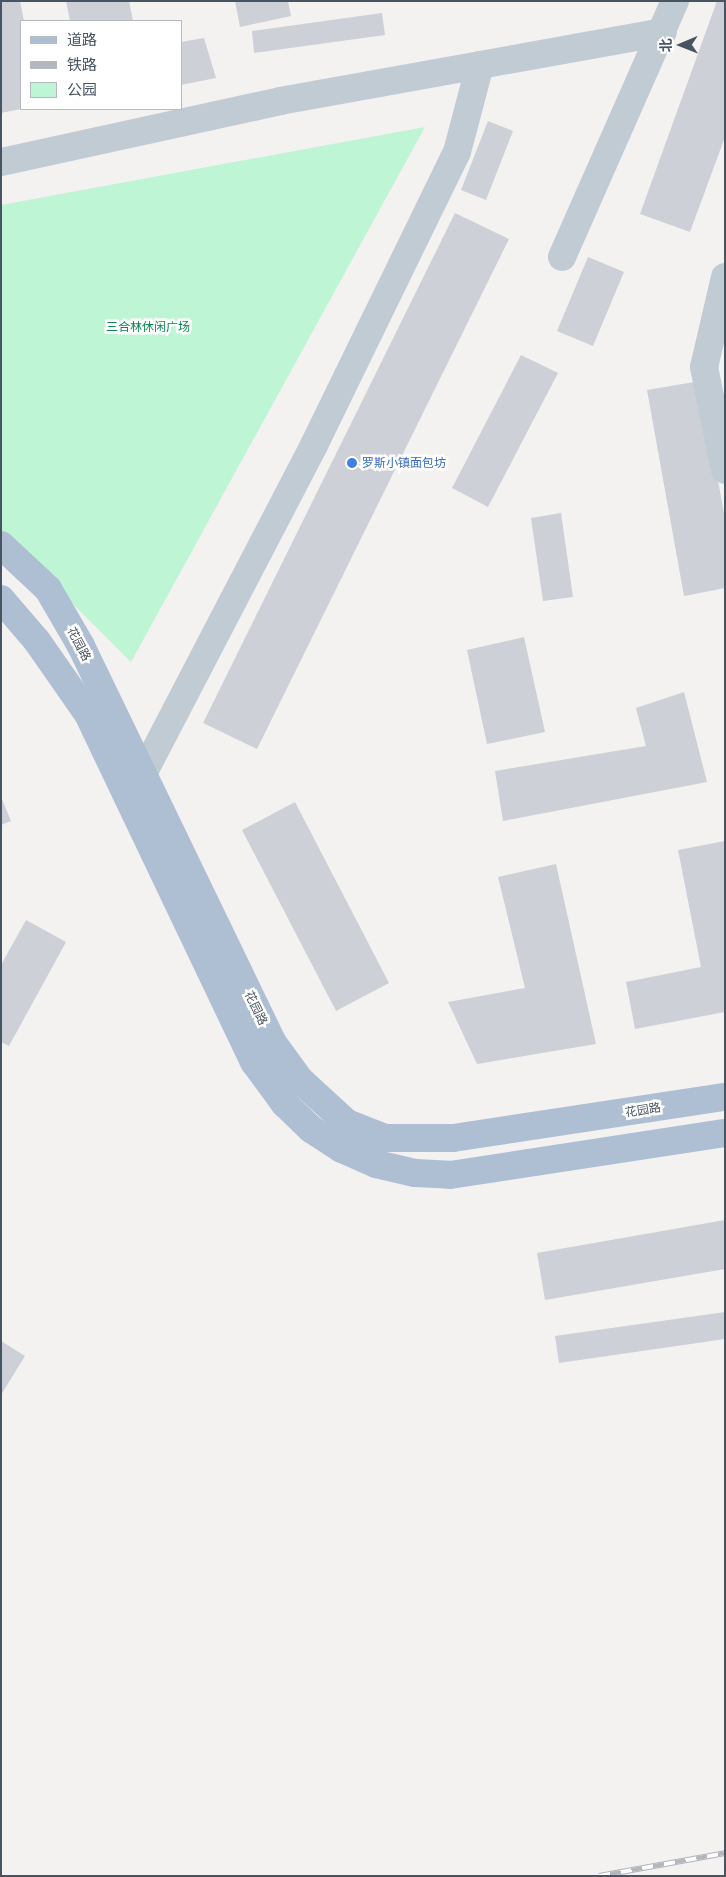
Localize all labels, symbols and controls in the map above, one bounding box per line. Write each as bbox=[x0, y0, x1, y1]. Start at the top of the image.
legend bbox=[20, 20, 182, 110]
north arrow bbox=[656, 20, 706, 70]
text: 道路 bbox=[67, 29, 97, 50]
text: 北 bbox=[656, 38, 676, 52]
text: 铁路 bbox=[67, 54, 97, 75]
text: 公园 bbox=[67, 79, 97, 100]
park label: 三合林休闲广场 bbox=[106, 320, 190, 334]
place label: 罗斯小镇面包坊 bbox=[362, 456, 446, 470]
marker: 罗斯小镇面包坊 bbox=[346, 457, 358, 469]
street label: 花园路 bbox=[64, 625, 94, 663]
street label: 花园路 bbox=[242, 989, 270, 1027]
street label: 花园路 bbox=[624, 1100, 662, 1120]

